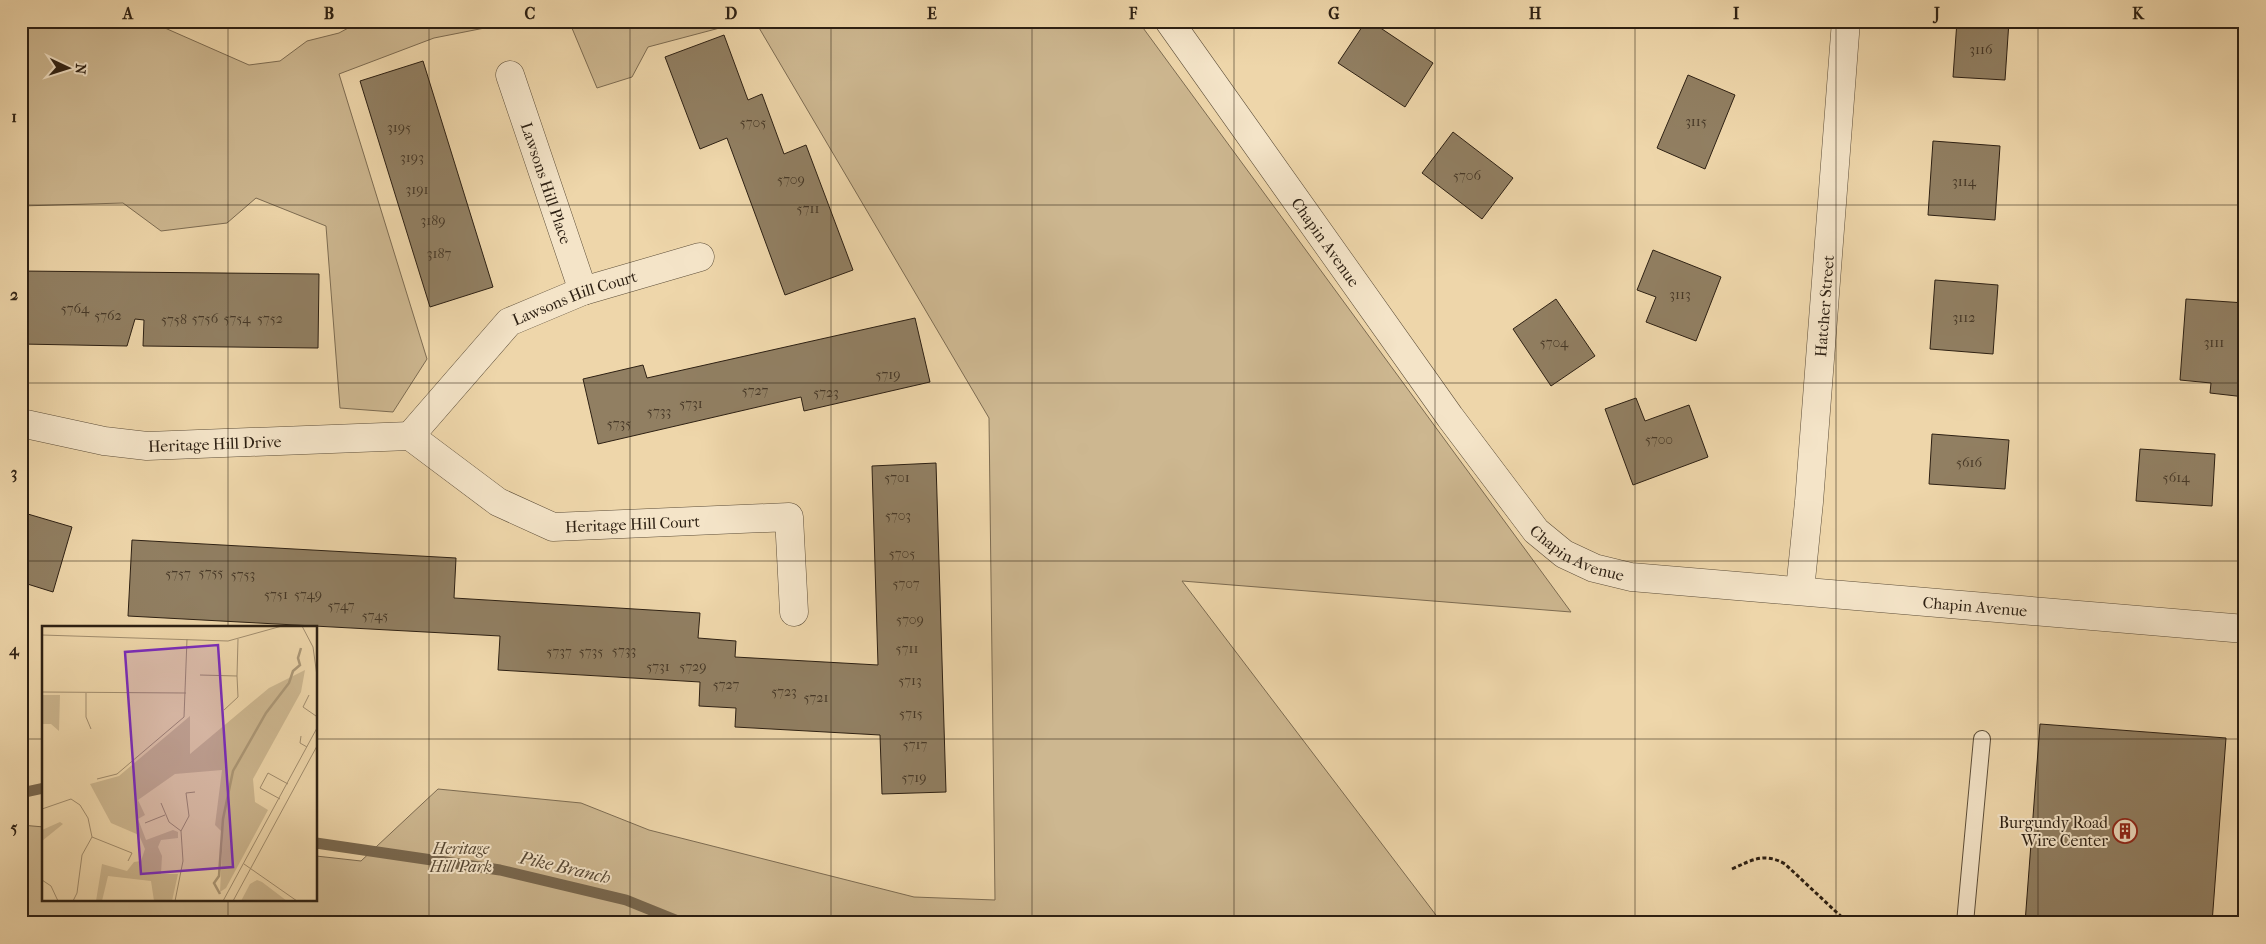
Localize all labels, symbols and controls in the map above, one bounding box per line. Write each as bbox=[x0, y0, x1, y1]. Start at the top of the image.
text: A bbox=[122, 4, 134, 23]
text: B bbox=[324, 4, 334, 23]
text: C bbox=[525, 4, 536, 23]
text: D bbox=[725, 4, 737, 23]
text: E bbox=[927, 4, 937, 23]
text: F bbox=[1128, 4, 1138, 23]
text: G bbox=[1328, 4, 1340, 23]
text: H bbox=[1529, 4, 1542, 23]
text: I bbox=[1733, 4, 1740, 23]
text: J bbox=[1932, 4, 1940, 24]
text: K bbox=[2132, 4, 2145, 23]
house number: 3116 bbox=[1969, 41, 1993, 58]
north arrow bbox=[42, 42, 92, 92]
text: N bbox=[72, 63, 89, 75]
text: 1 bbox=[11, 107, 17, 126]
house number: 3115 bbox=[1685, 113, 1707, 130]
house number: 5705 bbox=[740, 114, 766, 131]
house number: 3195 bbox=[387, 119, 411, 136]
street label: Lawsons Hill Place bbox=[517, 120, 576, 246]
house number: 3193 bbox=[400, 149, 424, 166]
house number: 5706 bbox=[1453, 167, 1481, 184]
house number: 5709 bbox=[777, 171, 805, 188]
house number: 3114 bbox=[1952, 173, 1977, 190]
house number: 3191 bbox=[405, 181, 429, 198]
street label: Chapin Avenue bbox=[1288, 194, 1364, 290]
house number: 5711 bbox=[797, 200, 819, 217]
house number: 3189 bbox=[420, 212, 446, 229]
house number: 3187 bbox=[427, 245, 452, 262]
street label: Hatcher Street bbox=[1811, 254, 1837, 358]
street label: Lawsons Hill Court bbox=[509, 266, 639, 329]
text: 2 bbox=[10, 285, 18, 304]
house number: 3113 bbox=[1669, 286, 1691, 303]
house number: 5764 bbox=[61, 300, 90, 317]
house number: 5762 bbox=[94, 307, 122, 324]
house number: 3112 bbox=[1953, 309, 1975, 326]
house number: 5756 bbox=[192, 310, 219, 327]
house number: 5754 bbox=[223, 310, 251, 327]
house number: 5752 bbox=[257, 310, 283, 327]
house number: 5758 bbox=[161, 311, 187, 328]
house number: 5704 bbox=[1540, 334, 1569, 351]
house number: 3111 bbox=[2204, 334, 2224, 351]
house number: 5719 bbox=[875, 366, 901, 383]
house number: 5727 bbox=[742, 382, 769, 399]
house number: 5723 bbox=[813, 384, 839, 401]
house number: 5731 bbox=[679, 395, 703, 412]
house number: 5733 bbox=[647, 403, 671, 420]
house number: 5735 bbox=[607, 415, 631, 432]
street label: Heritage Hill Drive bbox=[148, 431, 282, 455]
house number: 5700 bbox=[1645, 431, 1673, 448]
house number: 5616 bbox=[1956, 454, 1982, 471]
text: 3 bbox=[11, 463, 17, 483]
house number: 5701 bbox=[884, 469, 910, 486]
house number: 5614 bbox=[2163, 469, 2190, 486]
house number: 5703 bbox=[885, 507, 911, 524]
street label: Heritage Hill Court bbox=[565, 511, 701, 536]
street label: Chapin Avenue bbox=[1526, 521, 1626, 585]
house number: 5705 bbox=[889, 545, 915, 562]
house number: 5755 bbox=[199, 564, 223, 581]
house number: 5757 bbox=[165, 565, 191, 582]
house number: 5753 bbox=[231, 566, 255, 583]
house number: 5707 bbox=[892, 575, 920, 592]
house number: 5751 bbox=[264, 586, 288, 603]
house number: 5749 bbox=[294, 586, 322, 603]
street label: Chapin Avenue bbox=[1922, 592, 2028, 620]
house number: 5747 bbox=[327, 597, 355, 614]
house number: 5745 bbox=[362, 607, 388, 624]
house number: 5709 bbox=[896, 611, 924, 628]
inset map bbox=[42, 626, 318, 902]
text: 4 bbox=[8, 640, 20, 660]
house number: 5711 bbox=[896, 640, 918, 657]
house number: 5733 bbox=[612, 642, 636, 659]
house number: 5737 bbox=[546, 643, 572, 660]
house number: 5735 bbox=[579, 643, 603, 660]
house number: 5731 bbox=[646, 658, 670, 675]
house number: 5729 bbox=[679, 658, 707, 675]
house number: 5713 bbox=[898, 672, 922, 689]
house number: 5727 bbox=[713, 676, 740, 693]
house number: 5723 bbox=[771, 683, 797, 700]
house number: 5721 bbox=[804, 689, 828, 706]
house number: 5715 bbox=[899, 705, 923, 722]
house number: 5717 bbox=[903, 736, 928, 753]
house number: 5719 bbox=[901, 769, 927, 786]
place label: Burgundy Road Wire Center bbox=[1999, 813, 2108, 850]
text: 5 bbox=[11, 818, 18, 837]
building icon: Burgundy Road Wire Center bbox=[2112, 818, 2138, 844]
park label: Heritage Hill Park bbox=[429, 839, 492, 876]
water label: Pike Branch bbox=[516, 847, 613, 889]

